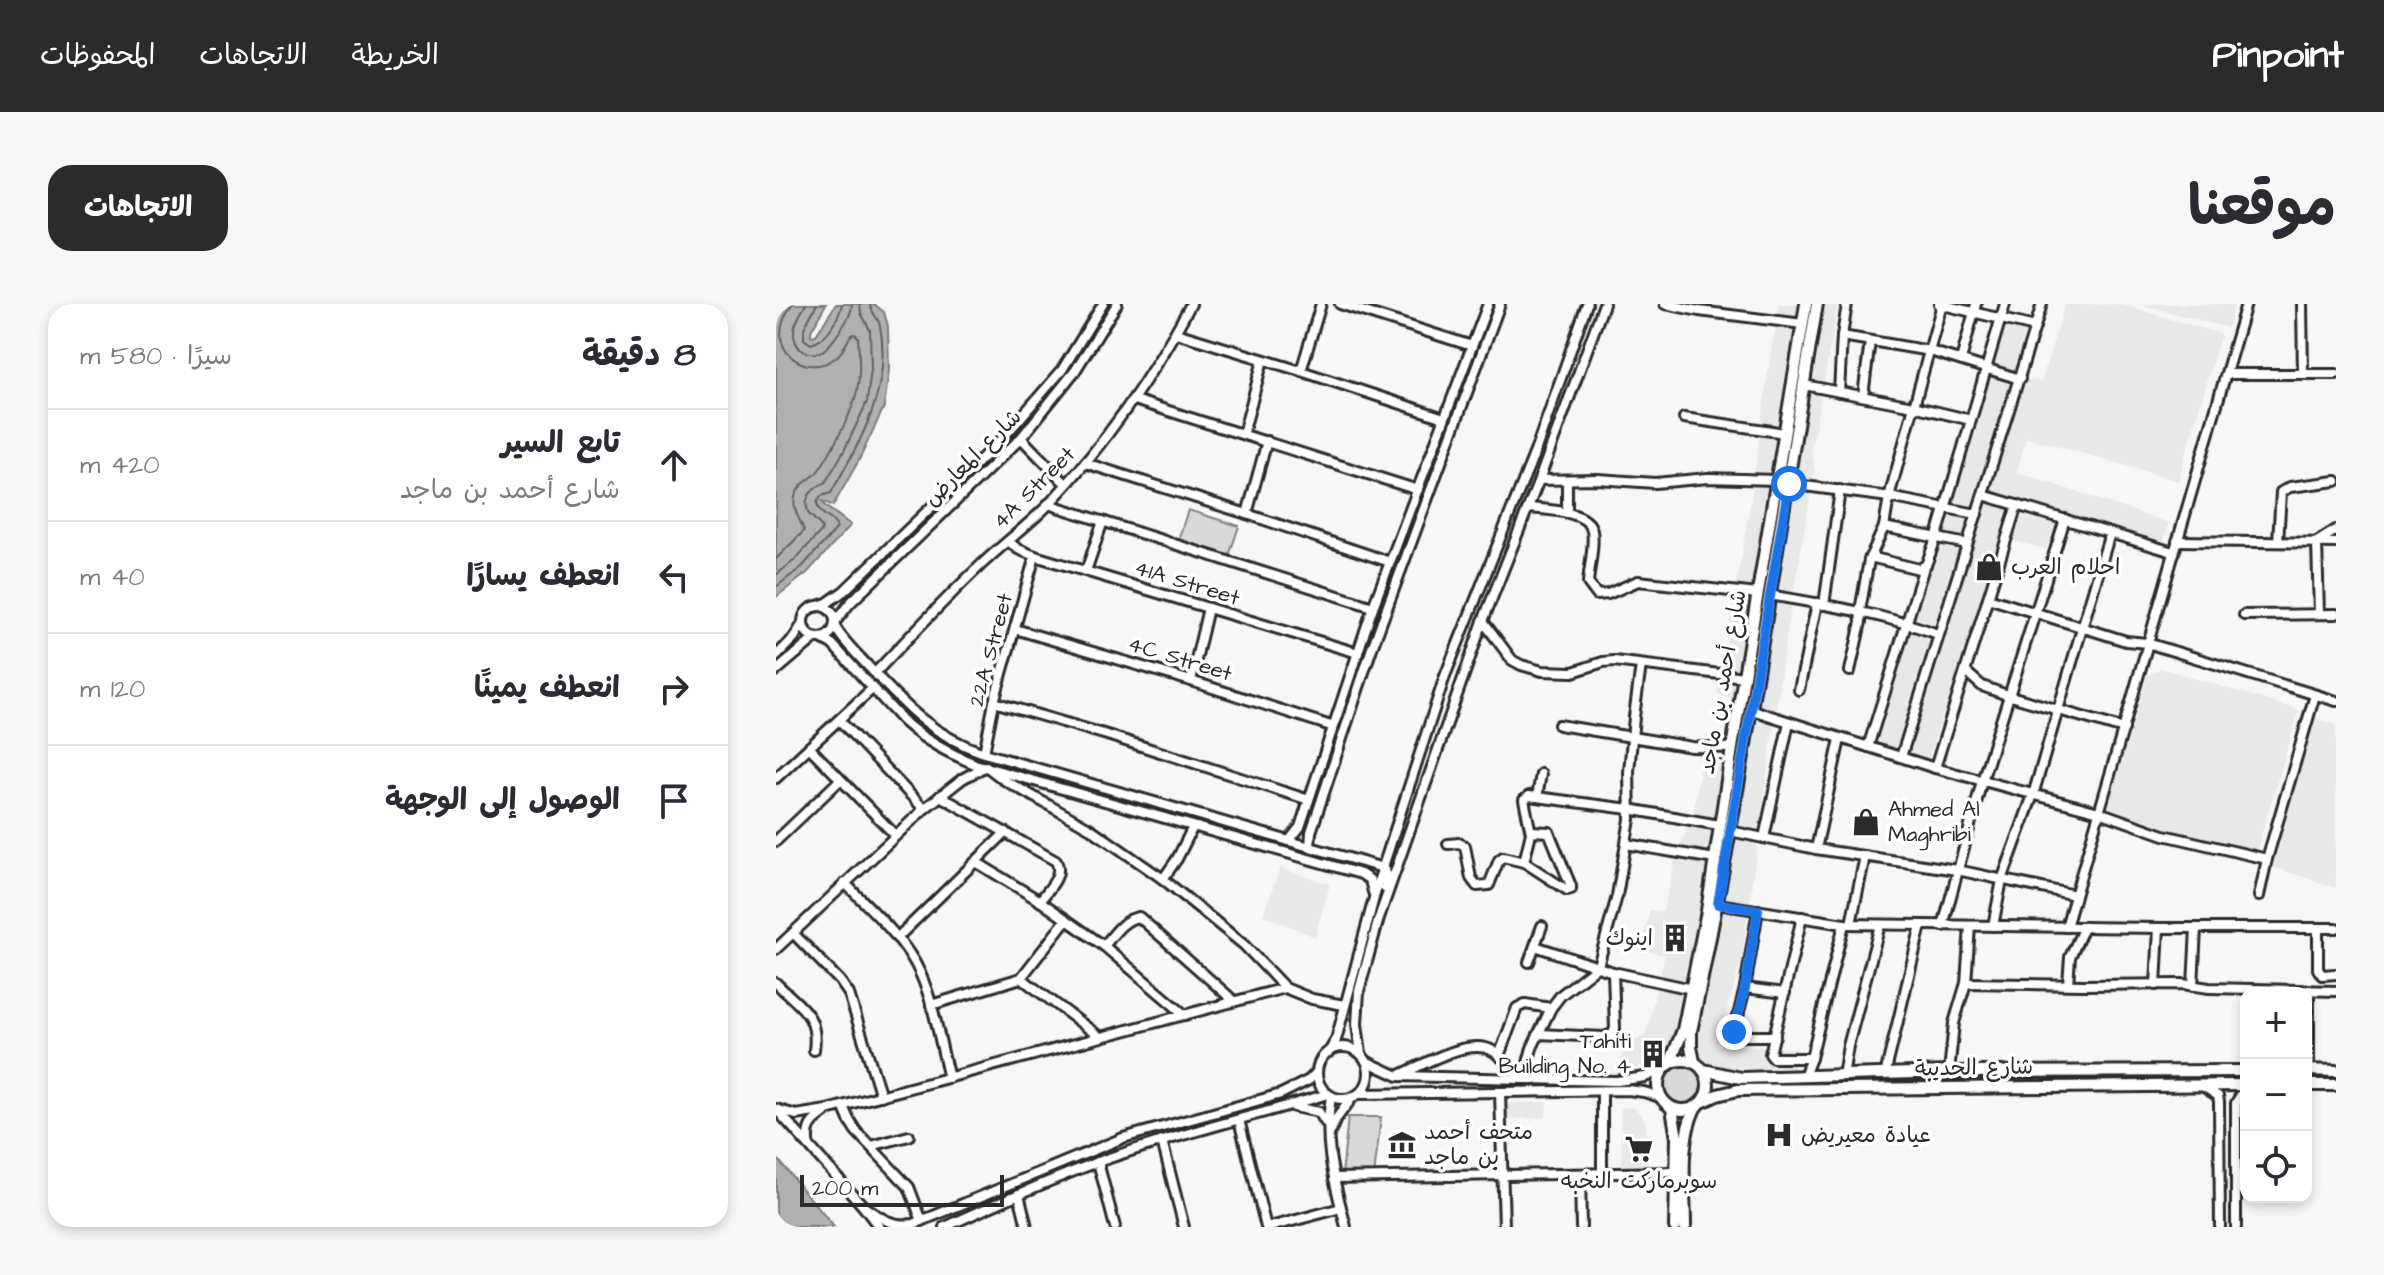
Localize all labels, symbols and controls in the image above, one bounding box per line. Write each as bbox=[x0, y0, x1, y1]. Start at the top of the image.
text: Pinpoint bbox=[2212, 30, 2344, 82]
text: المحفوظات bbox=[40, 36, 155, 75]
text: الاتجاهات bbox=[199, 36, 307, 75]
text: الخريطة bbox=[351, 36, 439, 75]
button: الاتجاهات bbox=[48, 165, 228, 251]
text: موقعنا bbox=[2188, 169, 2336, 247]
text: 8 دقيقة bbox=[582, 331, 696, 379]
text: سيرًا · 580 m bbox=[80, 338, 232, 374]
street label: شارع المعارض bbox=[917, 402, 1029, 514]
text: تابع السير bbox=[501, 422, 620, 464]
street label: 4A Street bbox=[986, 440, 1082, 536]
icon: ahead bbox=[652, 443, 696, 487]
text: 420 m bbox=[80, 447, 160, 483]
route start bbox=[1771, 466, 1807, 502]
text: شارع أحمد بن ماجد bbox=[400, 472, 620, 508]
street label: 41A Street bbox=[1131, 552, 1244, 614]
shop icon: احلام العرب bbox=[1974, 552, 2004, 582]
place label: احلام العرب bbox=[2011, 552, 2121, 583]
text: انعطف يسارًا bbox=[466, 555, 620, 597]
icon: left bbox=[652, 555, 696, 599]
text: 40 m bbox=[80, 559, 145, 595]
street label: شارع أحمد بن ماجد bbox=[1692, 588, 1754, 776]
street label: 22A Street bbox=[961, 590, 1021, 710]
street label: 4C Street bbox=[1124, 629, 1236, 690]
text: انعطف يمينًا bbox=[474, 667, 620, 709]
icon: right bbox=[652, 667, 696, 711]
text: 120 m bbox=[80, 671, 145, 707]
text: الوصول إلى الوجهة bbox=[385, 779, 620, 821]
icon: arrive bbox=[652, 779, 696, 823]
place label: Ahmed Al Maghribi bbox=[1888, 794, 1980, 851]
shop icon: Ahmed Al Maghribi bbox=[1851, 807, 1881, 837]
place label: اينوك bbox=[1606, 923, 1653, 954]
building icon: اينوك bbox=[1660, 923, 1690, 953]
map controls bbox=[2240, 987, 2312, 1203]
button: + bbox=[2240, 987, 2312, 1059]
route end bbox=[1716, 1014, 1752, 1050]
place label: Tahiti Building No. 4 bbox=[1499, 1026, 1631, 1083]
building icon: Tahiti Building No. 4 bbox=[1638, 1039, 1668, 1069]
street label: شارع الحديبة bbox=[1915, 1051, 2033, 1085]
button: − bbox=[2240, 1059, 2312, 1131]
place label: متحف أحمد بن ماجد bbox=[1424, 1117, 1533, 1173]
hospital icon: عيادة معيريض bbox=[1764, 1120, 1794, 1150]
place label: عيادة معيريض bbox=[1801, 1120, 1931, 1151]
museum icon: متحف أحمد بن ماجد bbox=[1387, 1130, 1417, 1160]
button: locate bbox=[2240, 1131, 2312, 1203]
supermarket icon: سوبرماركت النخبه bbox=[1624, 1134, 1654, 1164]
place label: سوبرماركت النخبه bbox=[1561, 1166, 1717, 1197]
scale bar bbox=[800, 1171, 1004, 1207]
text: 200 m bbox=[812, 1173, 878, 1204]

